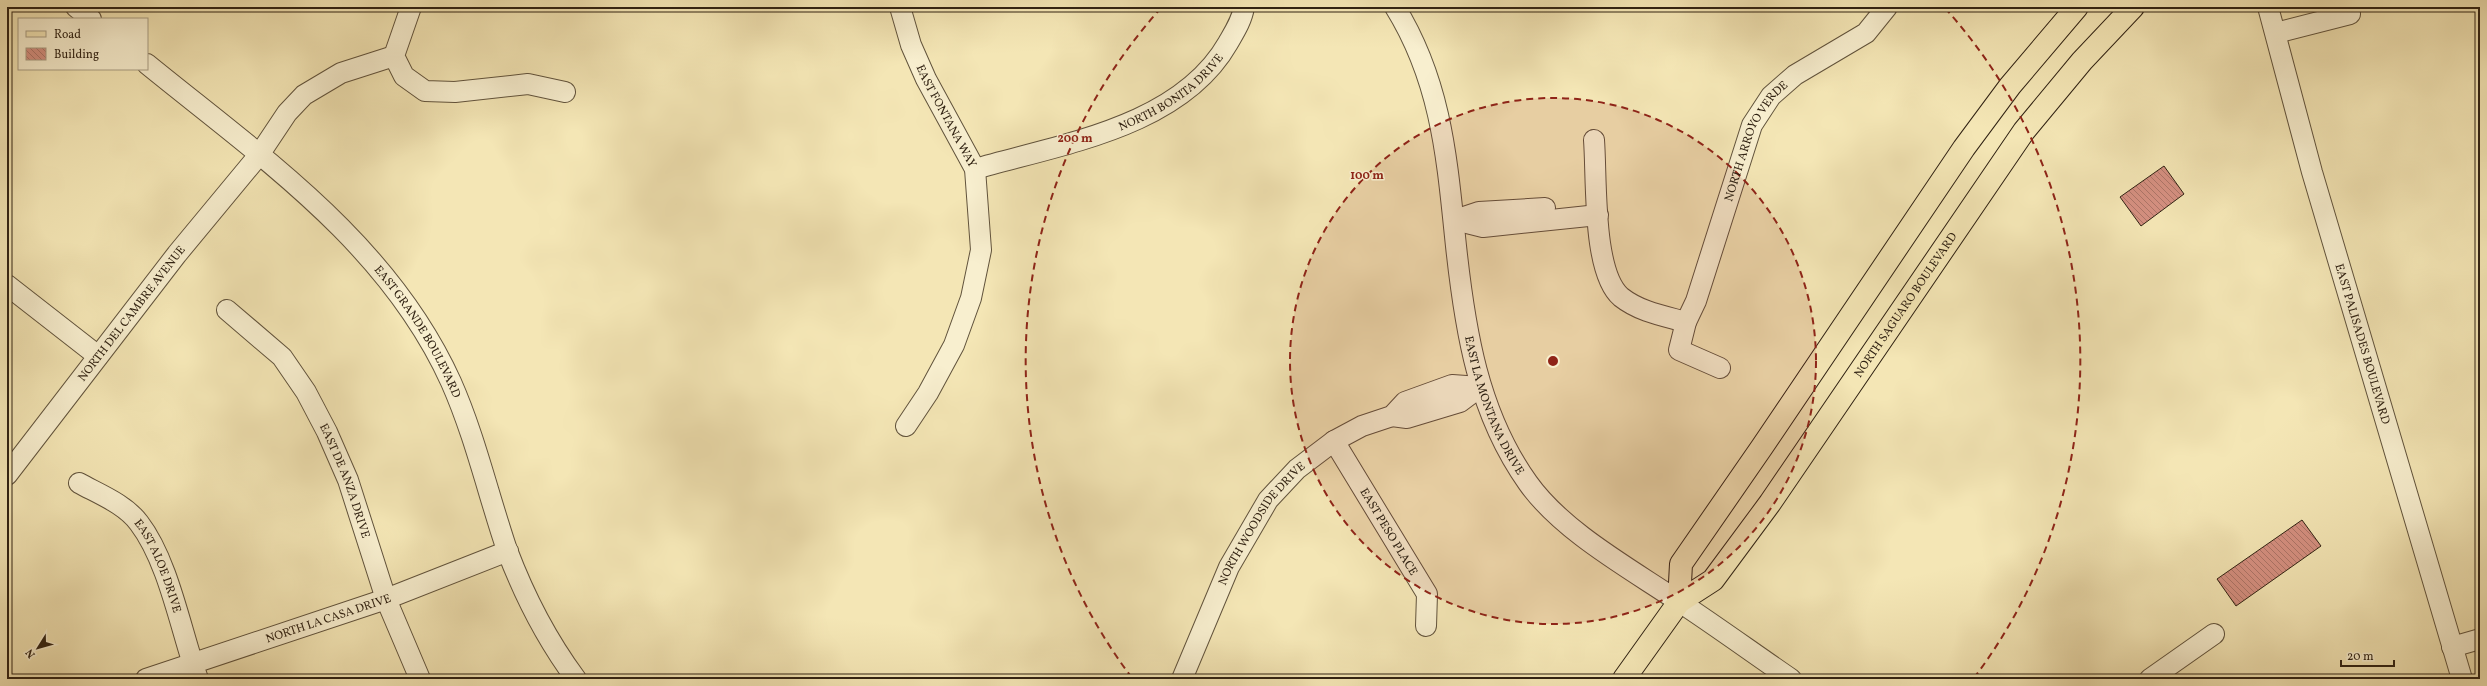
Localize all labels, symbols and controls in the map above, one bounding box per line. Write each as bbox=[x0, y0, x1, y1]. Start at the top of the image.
legend bbox=[18, 18, 148, 70]
text: Road bbox=[54, 27, 81, 43]
text: Building bbox=[54, 47, 99, 63]
street label: NORTH BONITA DRIVE bbox=[1116, 51, 1228, 135]
street label: EAST FONTANA WAY bbox=[912, 62, 980, 171]
street label: NORTH ARROYO VERDE bbox=[1721, 78, 1792, 204]
text: 200 m bbox=[1057, 131, 1093, 147]
text: 100 m bbox=[1350, 168, 1384, 184]
street label: NORTH SAGUARO BOULEVARD bbox=[1851, 229, 1962, 381]
street label: NORTH DEL CAMBRE AVENUE bbox=[75, 243, 190, 385]
street label: EAST GRANDE BOULEVARD bbox=[370, 262, 464, 401]
street label: EAST PALISADES BOULEVARD bbox=[2331, 262, 2393, 427]
street label: EAST LA MONTANA DRIVE bbox=[1460, 335, 1527, 478]
centre of rings bbox=[1546, 354, 1560, 368]
street label: EAST DE ANZA DRIVE bbox=[315, 421, 373, 540]
street label: NORTH WOODSIDE DRIVE bbox=[1215, 459, 1309, 588]
street label: EAST PESO PLACE bbox=[1355, 485, 1421, 579]
street label: EAST ALOE DRIVE bbox=[130, 516, 184, 615]
street label: NORTH LA CASA DRIVE bbox=[264, 591, 394, 648]
north arrow bbox=[18, 628, 58, 668]
scale bar bbox=[2341, 642, 2394, 668]
text: N bbox=[23, 645, 40, 661]
text: 20 m bbox=[2347, 649, 2374, 665]

